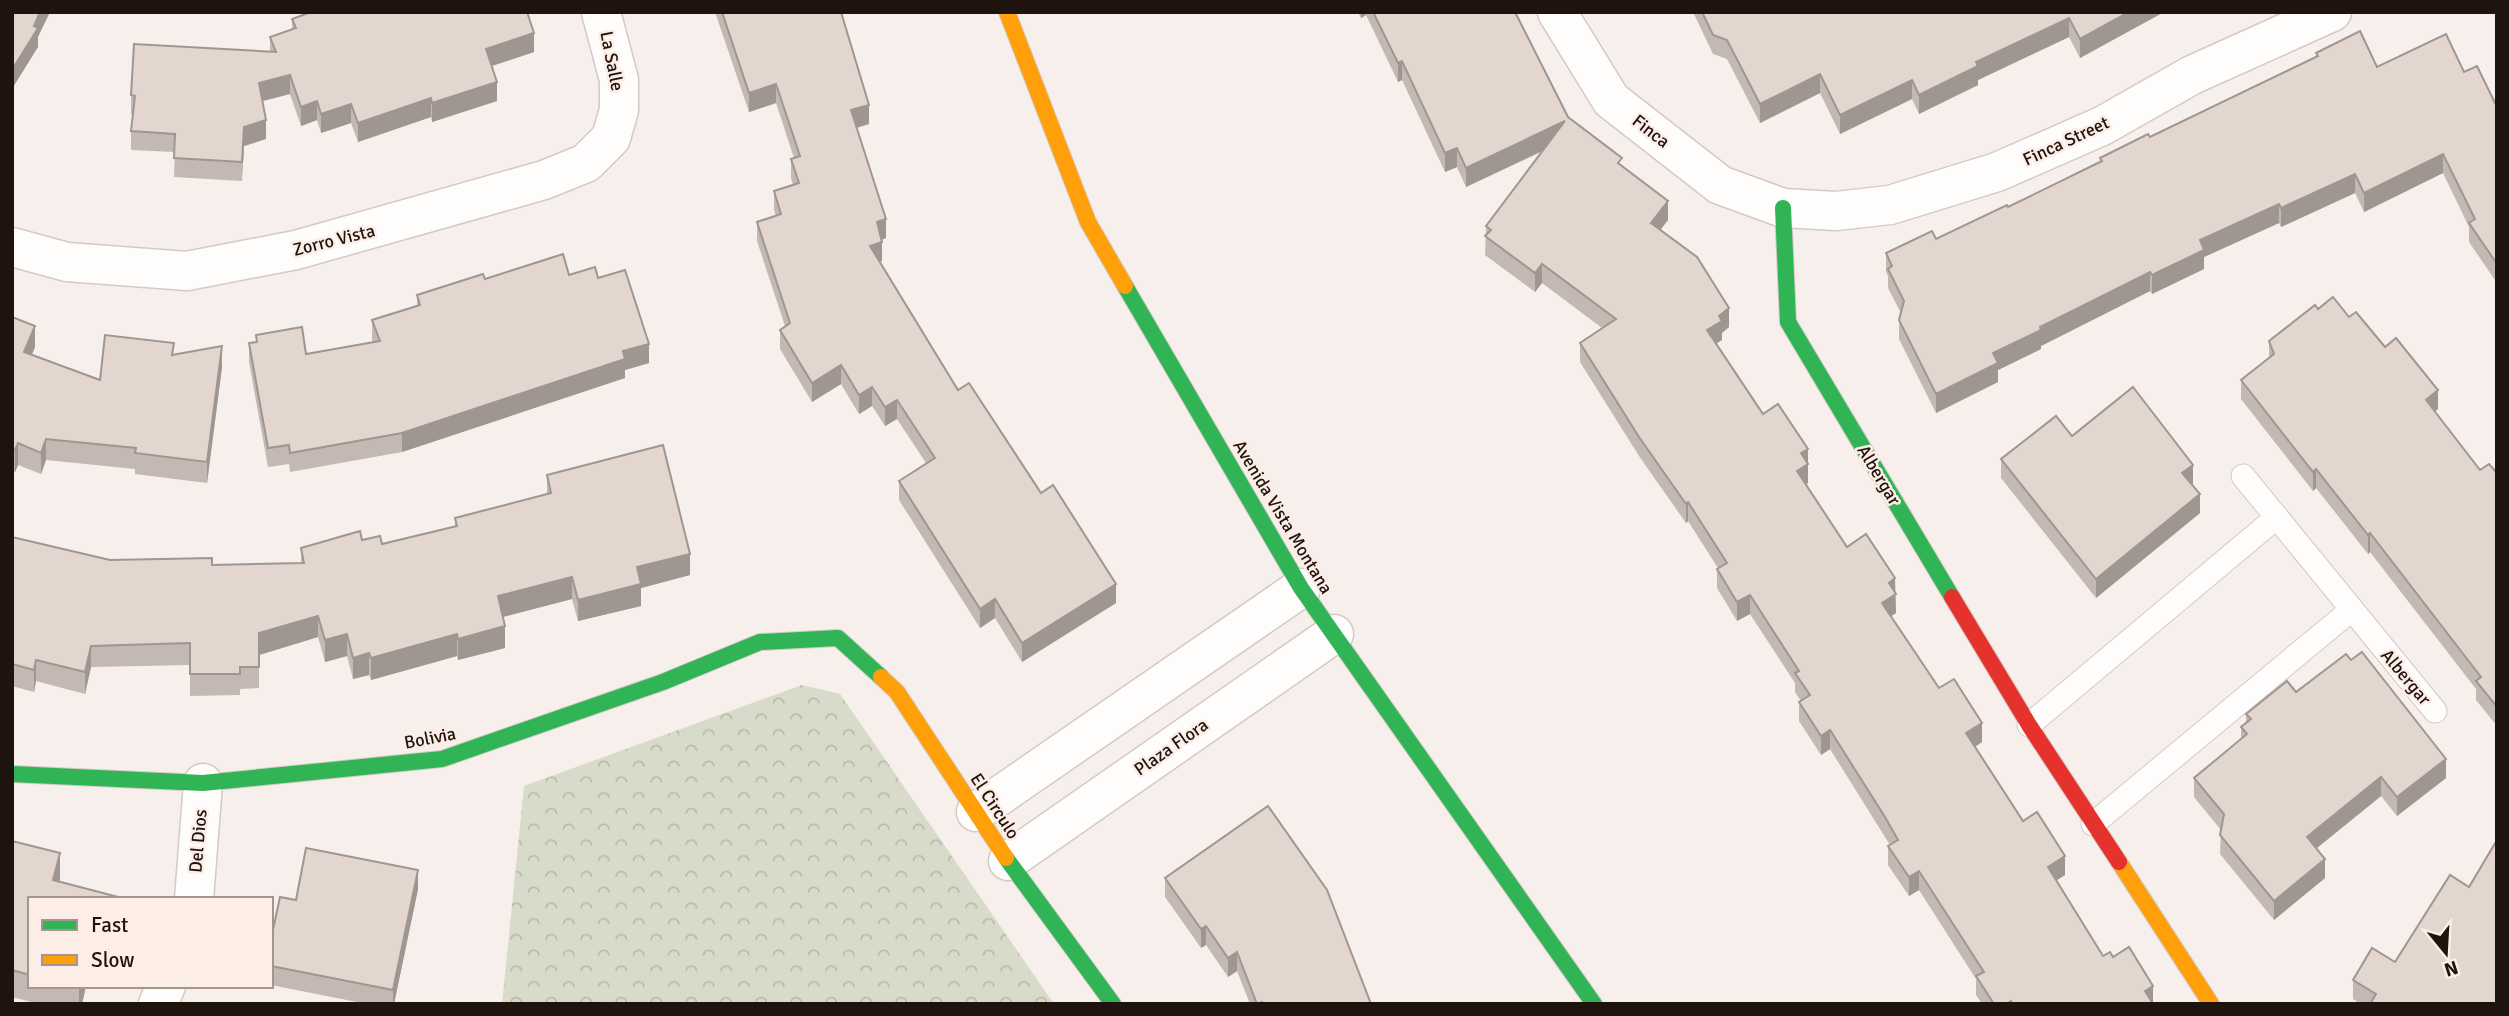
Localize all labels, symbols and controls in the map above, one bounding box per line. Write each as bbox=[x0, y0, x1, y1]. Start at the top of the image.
street label: La Salle bbox=[595, 29, 629, 93]
street label: Finca bbox=[1628, 109, 1674, 153]
street label: Finca Street bbox=[2019, 111, 2113, 171]
street label: Zorro Vista bbox=[291, 219, 377, 261]
street label: Avenida Vista Montana bbox=[1228, 436, 1338, 598]
street label: Albergar bbox=[1852, 441, 1906, 509]
street label: Albergar bbox=[2376, 645, 2436, 710]
street label: Plaza Flora bbox=[1130, 714, 1212, 780]
street label: Bolivia bbox=[402, 722, 458, 754]
street label: El Circulo bbox=[966, 769, 1024, 843]
street label: Del Dios bbox=[184, 808, 212, 874]
legend bbox=[28, 897, 273, 988]
text: Fast bbox=[91, 912, 128, 938]
north arrow bbox=[2411, 918, 2481, 988]
text: Slow bbox=[91, 947, 135, 973]
text: N bbox=[2441, 955, 2461, 982]

